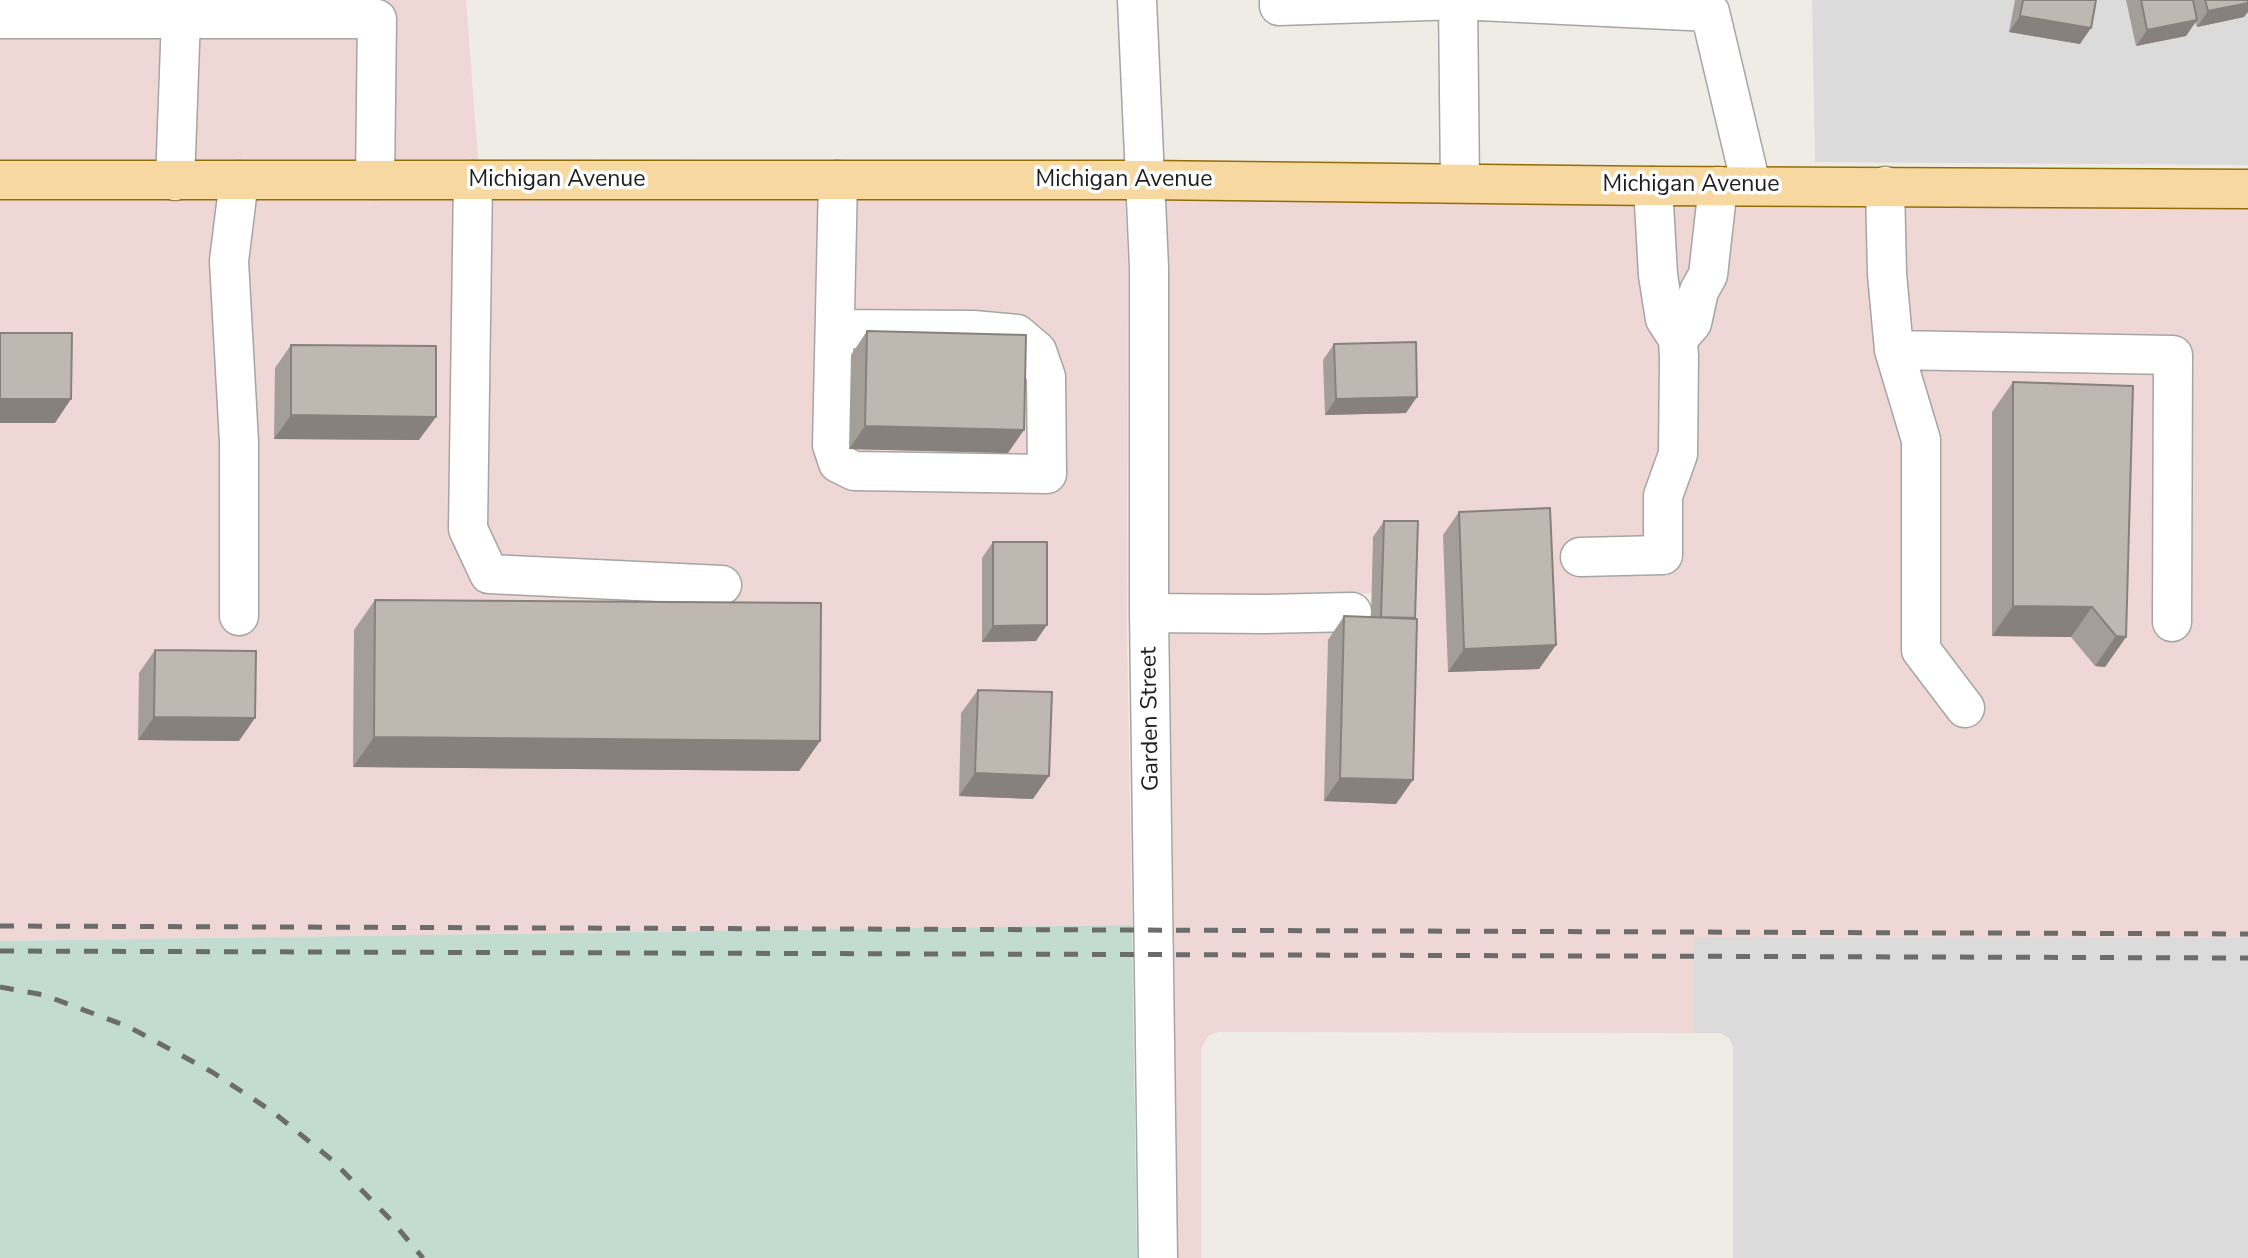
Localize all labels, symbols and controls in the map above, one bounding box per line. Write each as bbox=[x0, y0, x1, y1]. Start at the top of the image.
street label: Michigan Avenue bbox=[469, 166, 645, 194]
street label: Michigan Avenue bbox=[1036, 166, 1212, 194]
street label: Michigan Avenue bbox=[1603, 171, 1779, 199]
street label: Garden Street bbox=[1136, 647, 1166, 791]

